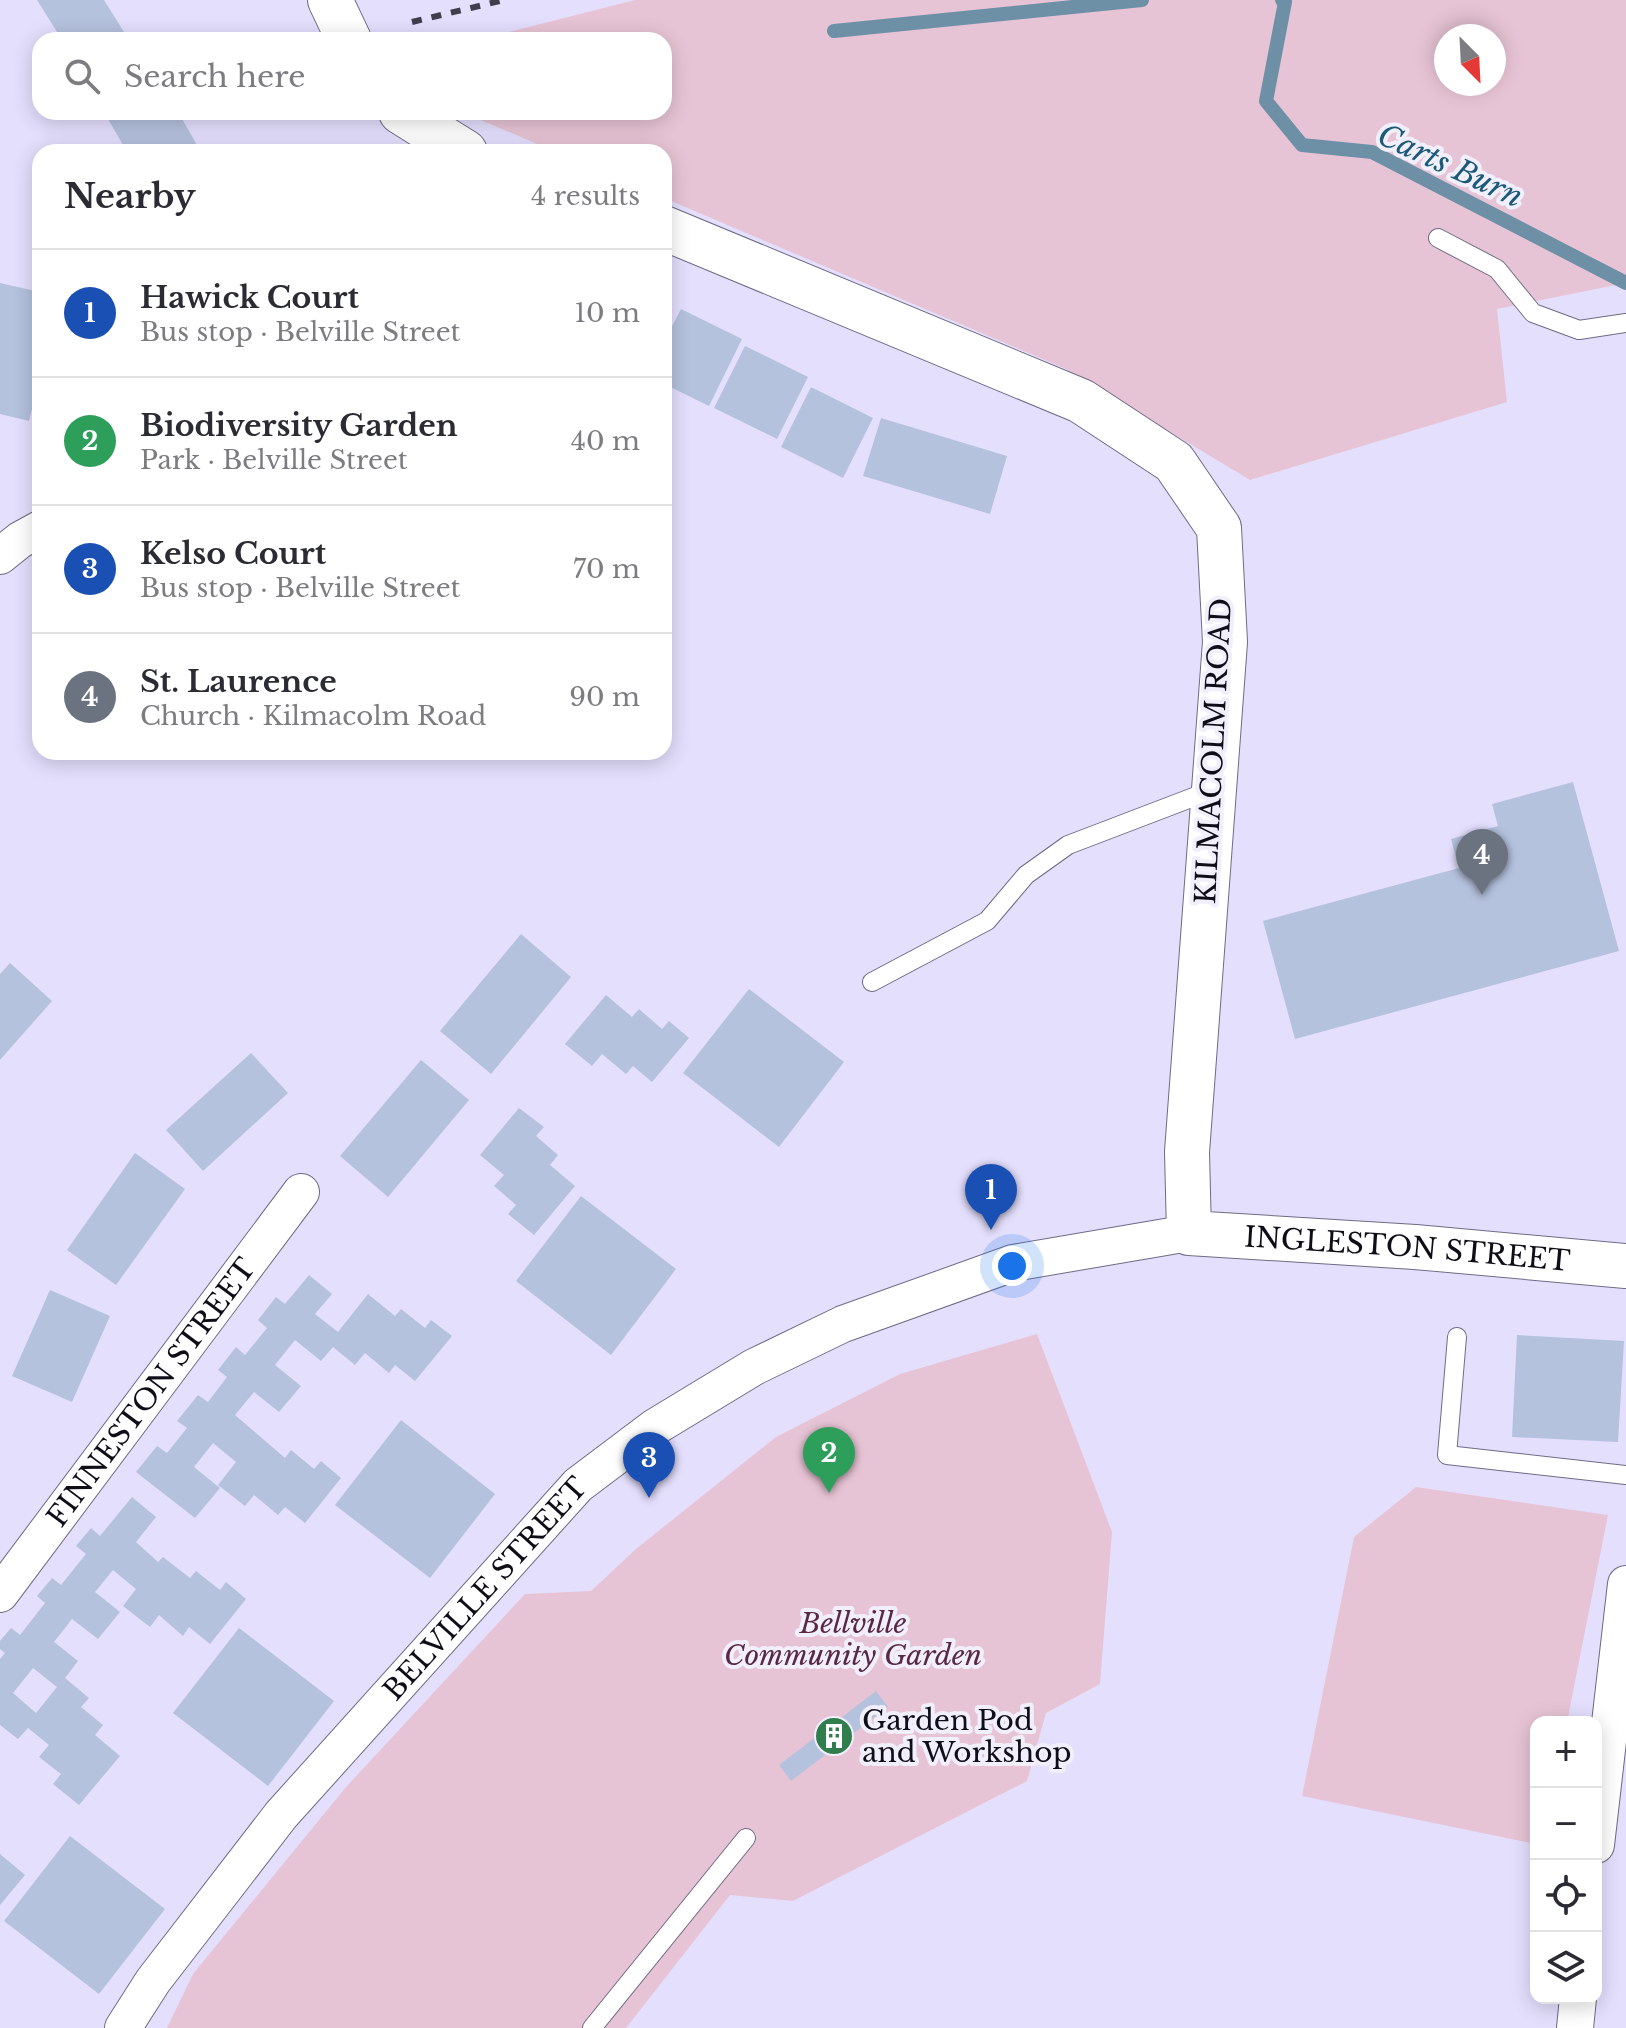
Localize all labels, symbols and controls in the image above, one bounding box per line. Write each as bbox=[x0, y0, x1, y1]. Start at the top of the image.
north arrow bbox=[1434, 24, 1506, 96]
search box bbox=[32, 32, 672, 120]
icon: search bbox=[60, 54, 104, 98]
text: Search here bbox=[124, 58, 305, 95]
water label: Carts Burn bbox=[1372, 116, 1528, 215]
text: Nearby bbox=[64, 175, 196, 217]
text: 4 results bbox=[531, 180, 640, 212]
text: Hawick Court bbox=[140, 279, 359, 316]
text: 1 bbox=[84, 297, 96, 329]
text: 10 m bbox=[574, 297, 640, 329]
text: Bus stop · Belville Street bbox=[140, 316, 460, 348]
text: Biodiversity Garden bbox=[140, 407, 458, 444]
text: 2 bbox=[82, 425, 98, 457]
text: 40 m bbox=[571, 425, 640, 457]
text: Park · Belville Street bbox=[140, 444, 408, 476]
text: Kelso Court bbox=[140, 535, 326, 572]
text: 3 bbox=[82, 553, 98, 585]
text: 70 m bbox=[573, 553, 640, 585]
text: Bus stop · Belville Street bbox=[140, 572, 460, 604]
street label: KILMACOLM ROAD bbox=[1188, 597, 1239, 905]
text: St. Laurence bbox=[140, 663, 337, 700]
text: 4 bbox=[81, 681, 99, 713]
text: 90 m bbox=[569, 681, 640, 713]
text: Church · Kilmacolm Road bbox=[140, 700, 486, 732]
pin: 4 bbox=[1456, 829, 1508, 895]
pin: 1 bbox=[965, 1164, 1017, 1230]
street label: INGLESTON STREET bbox=[1243, 1219, 1572, 1279]
your location bbox=[992, 1246, 1032, 1286]
street label: FINNESTON STREET bbox=[40, 1251, 264, 1534]
pin: 2 bbox=[803, 1427, 855, 1493]
pin: 3 bbox=[623, 1432, 675, 1498]
street label: BELVILLE STREET bbox=[376, 1470, 595, 1708]
park label: Bellville Community Garden bbox=[724, 1606, 982, 1673]
place label: Garden Pod and Workshop bbox=[862, 1703, 1072, 1770]
building icon: Garden Pod and Workshop bbox=[813, 1715, 855, 1757]
map controls bbox=[1530, 1716, 1602, 2004]
button: + bbox=[1530, 1716, 1602, 1788]
button: − bbox=[1530, 1788, 1602, 1860]
button: locate bbox=[1530, 1860, 1602, 1932]
button: layers bbox=[1530, 1932, 1602, 2004]

